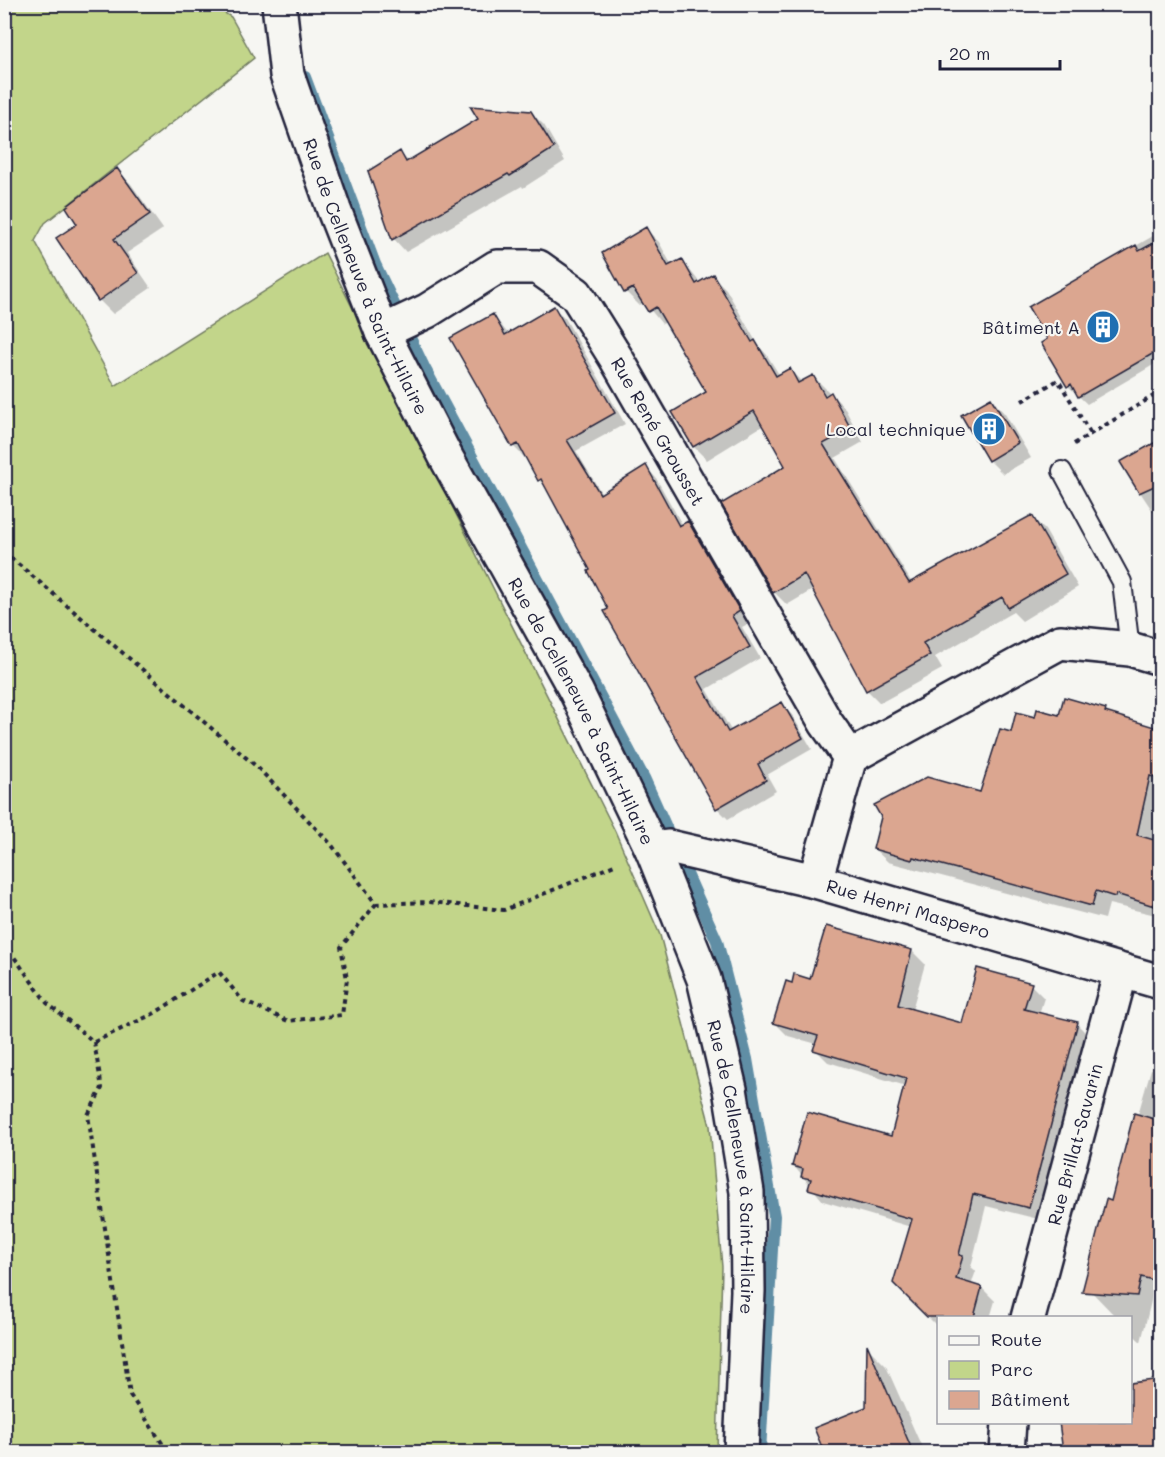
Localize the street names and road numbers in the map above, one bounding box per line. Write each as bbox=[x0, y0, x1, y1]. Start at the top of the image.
street label: Rue de Celleneuve à Saint-Hilaire bbox=[298, 135, 434, 419]
street label: Rue René Grousset bbox=[606, 353, 710, 510]
street label: Rue de Celleneuve à Saint-Hilaire bbox=[503, 573, 660, 849]
street label: Rue Henri Maspero bbox=[824, 873, 993, 944]
street label: Rue de Celleneuve à Saint-Hilaire bbox=[702, 1017, 760, 1315]
street label: Rue Brillat-Savarin bbox=[1041, 1061, 1108, 1228]

